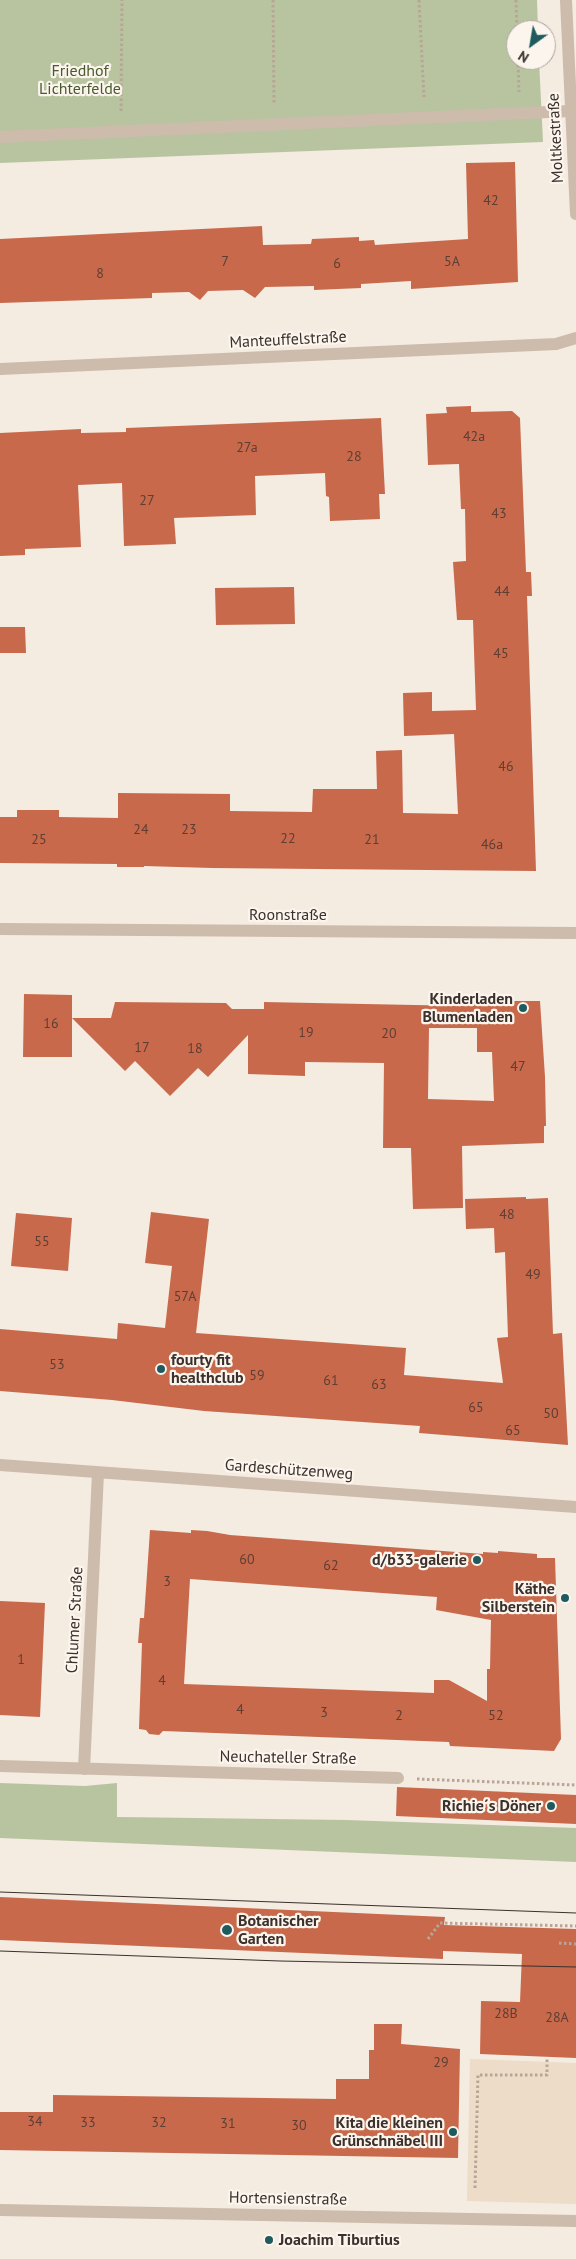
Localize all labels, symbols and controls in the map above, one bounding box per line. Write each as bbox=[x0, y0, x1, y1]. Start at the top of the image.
north arrow bbox=[506, 20, 556, 70]
text: N bbox=[515, 47, 532, 67]
park label: Friedhof Lichterfelde bbox=[39, 61, 121, 99]
street label: Moltkestraße bbox=[544, 93, 568, 183]
house number: 42 bbox=[483, 193, 499, 209]
house number: 7 bbox=[221, 254, 229, 270]
house number: 5A bbox=[444, 254, 460, 270]
house number: 6 bbox=[333, 256, 341, 272]
house number: 8 bbox=[96, 266, 104, 282]
street label: Manteuffelstraße bbox=[229, 327, 347, 353]
house number: 42a bbox=[463, 429, 485, 445]
house number: 27a bbox=[236, 440, 258, 456]
house number: 28 bbox=[346, 449, 362, 465]
house number: 27 bbox=[139, 493, 155, 509]
house number: 43 bbox=[491, 506, 507, 522]
house number: 44 bbox=[494, 584, 510, 600]
house number: 45 bbox=[493, 646, 509, 662]
house number: 46 bbox=[498, 759, 514, 775]
house number: 24 bbox=[133, 822, 149, 838]
house number: 23 bbox=[181, 822, 197, 838]
house number: 22 bbox=[280, 831, 296, 847]
house number: 25 bbox=[31, 832, 47, 848]
house number: 21 bbox=[364, 832, 380, 848]
house number: 46a bbox=[481, 837, 503, 853]
street label: Roonstraße bbox=[249, 905, 327, 925]
place label: Kinderladen Blumenladen bbox=[422, 989, 513, 1027]
marker: Kinderladen Blumenladen bbox=[517, 1002, 529, 1014]
house number: 16 bbox=[43, 1016, 59, 1032]
house number: 19 bbox=[298, 1025, 314, 1041]
house number: 20 bbox=[381, 1026, 397, 1042]
house number: 17 bbox=[134, 1040, 150, 1056]
house number: 18 bbox=[187, 1041, 203, 1057]
house number: 47 bbox=[510, 1059, 526, 1075]
house number: 48 bbox=[499, 1207, 515, 1223]
house number: 55 bbox=[34, 1234, 50, 1250]
house number: 49 bbox=[525, 1267, 541, 1283]
house number: 57A bbox=[174, 1289, 196, 1305]
place label: fourty fit healthclub bbox=[171, 1350, 244, 1388]
house number: 53 bbox=[49, 1357, 65, 1373]
marker: fourty fit healthclub bbox=[155, 1363, 167, 1375]
house number: 59 bbox=[249, 1368, 265, 1384]
house number: 61 bbox=[323, 1373, 339, 1389]
house number: 63 bbox=[371, 1377, 387, 1393]
house number: 65 bbox=[468, 1400, 484, 1416]
house number: 50 bbox=[543, 1406, 559, 1422]
house number: 65 bbox=[505, 1423, 521, 1439]
street label: Gardeschützenweg bbox=[224, 1456, 354, 1484]
place label: d/b33-galerie bbox=[372, 1550, 467, 1570]
house number: 60 bbox=[239, 1552, 255, 1568]
marker: d/b33-galerie bbox=[471, 1554, 483, 1566]
house number: 62 bbox=[323, 1558, 339, 1574]
street label: Chlumer Straße bbox=[63, 1566, 87, 1674]
house number: 3 bbox=[163, 1574, 171, 1590]
place label: Käthe Silberstein bbox=[482, 1579, 555, 1617]
marker: Käthe Silberstein bbox=[559, 1592, 571, 1604]
house number: 1 bbox=[17, 1652, 25, 1668]
house number: 4 bbox=[158, 1673, 166, 1689]
house number: 4 bbox=[236, 1702, 244, 1718]
house number: 3 bbox=[320, 1705, 328, 1721]
house number: 2 bbox=[395, 1708, 403, 1724]
house number: 52 bbox=[488, 1708, 504, 1724]
street label: Neuchateller Straße bbox=[219, 1747, 357, 1769]
place label: Richie´s Döner bbox=[442, 1796, 541, 1816]
marker: Richie´s Döner bbox=[545, 1800, 557, 1812]
place label: Botanischer Garten bbox=[238, 1911, 319, 1949]
marker: Botanischer Garten bbox=[220, 1923, 234, 1937]
house number: 28B bbox=[494, 2006, 518, 2022]
house number: 28A bbox=[545, 2010, 569, 2026]
house number: 29 bbox=[433, 2055, 449, 2071]
place label: Kita die kleinen Grünschnäbel III bbox=[332, 2113, 443, 2151]
house number: 34 bbox=[27, 2114, 43, 2130]
house number: 33 bbox=[80, 2115, 96, 2131]
house number: 32 bbox=[151, 2115, 167, 2131]
house number: 31 bbox=[220, 2116, 236, 2132]
house number: 30 bbox=[291, 2118, 307, 2134]
marker: Kita die kleinen Grünschnäbel III bbox=[447, 2126, 459, 2138]
street label: Hortensienstraße bbox=[229, 2188, 347, 2210]
place label: Joachim Tiburtius bbox=[279, 2230, 400, 2250]
marker: Joachim Tiburtius bbox=[263, 2234, 275, 2246]

